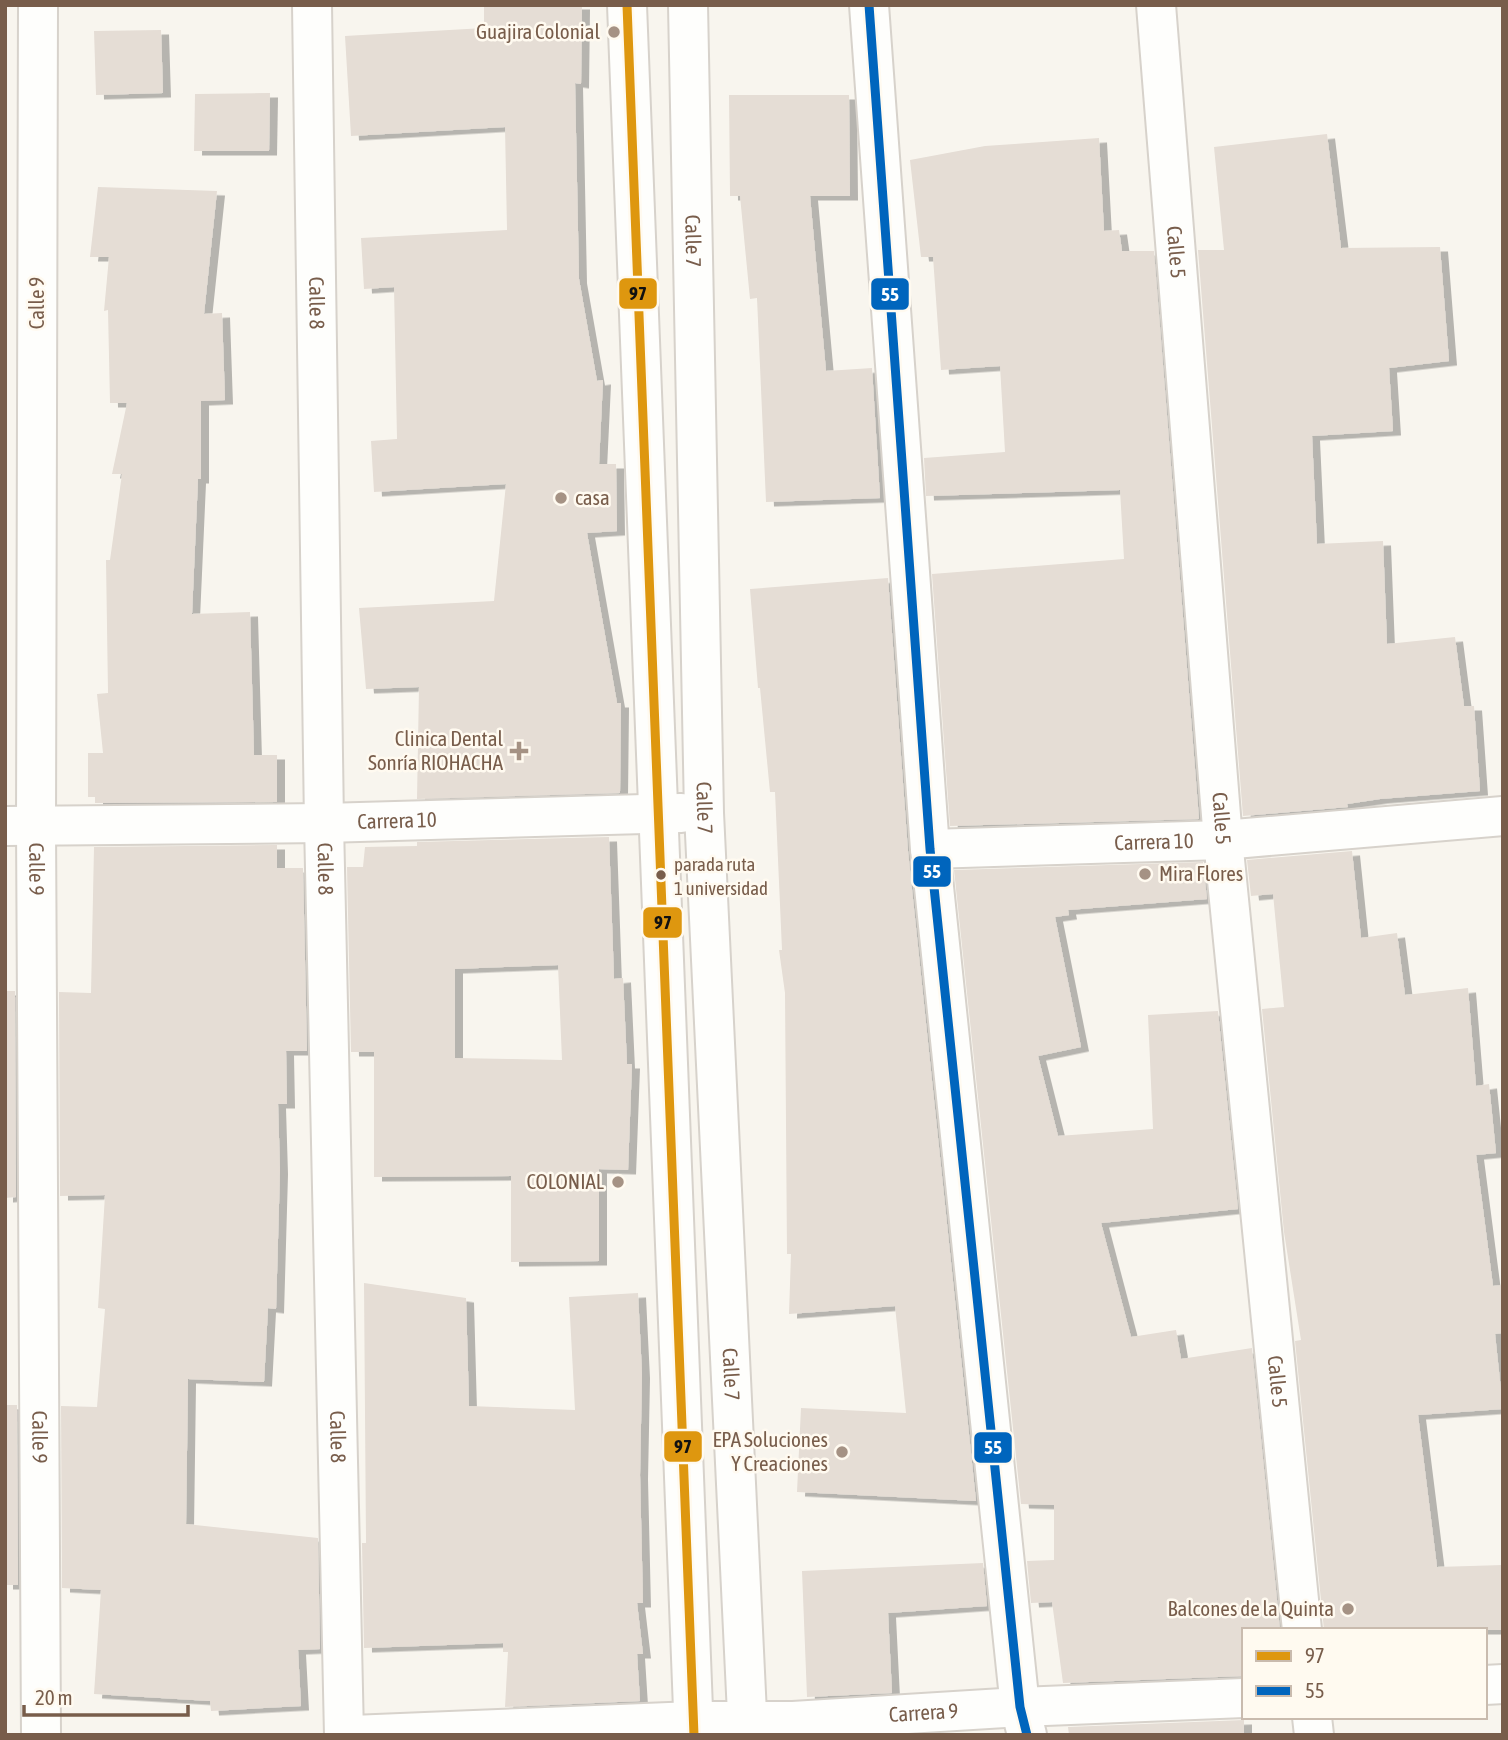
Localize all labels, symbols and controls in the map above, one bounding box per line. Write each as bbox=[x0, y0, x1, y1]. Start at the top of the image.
place label: Guajira Colonial bbox=[476, 19, 600, 43]
marker: Guajira Colonial bbox=[606, 24, 622, 40]
street label: Calle 7 bbox=[681, 214, 706, 267]
street label: Calle 5 bbox=[1163, 225, 1191, 279]
street label: Calle 9 bbox=[24, 277, 48, 329]
street label: Calle 8 bbox=[305, 277, 330, 329]
line badge: 97 bbox=[618, 277, 658, 310]
line badge: 55 bbox=[870, 277, 910, 311]
text: 97 bbox=[629, 282, 647, 304]
text: 55 bbox=[881, 283, 899, 305]
place label: casa bbox=[575, 485, 610, 509]
marker: casa bbox=[553, 490, 569, 506]
place label: Clinica Dental Sonría RIOHACHA bbox=[368, 726, 504, 774]
marker: Clinica Dental Sonría RIOHACHA bbox=[509, 741, 529, 761]
street label: Calle 7 bbox=[692, 781, 718, 835]
street label: Calle 5 bbox=[1208, 791, 1236, 845]
street label: Carrera 10 bbox=[357, 807, 437, 833]
street label: Carrera 10 bbox=[1114, 828, 1194, 854]
street label: Calle 8 bbox=[313, 842, 339, 895]
street label: Calle 9 bbox=[25, 843, 49, 895]
place label: parada ruta 1 universidad bbox=[674, 853, 768, 899]
line badge: 55 bbox=[912, 855, 952, 888]
text: 55 bbox=[923, 860, 941, 882]
place label: Mira Flores bbox=[1159, 861, 1243, 885]
marker: Mira Flores bbox=[1137, 866, 1153, 882]
marker: parada ruta 1 universidad bbox=[654, 868, 668, 882]
line badge: 97 bbox=[642, 906, 683, 939]
text: 97 bbox=[654, 911, 672, 933]
place label: COLONIAL bbox=[527, 1169, 604, 1193]
marker: COLONIAL bbox=[610, 1174, 626, 1190]
street label: Calle 7 bbox=[719, 1347, 745, 1401]
street label: Calle 5 bbox=[1264, 1354, 1293, 1409]
street label: Calle 8 bbox=[326, 1410, 351, 1463]
street label: Calle 9 bbox=[28, 1411, 53, 1463]
place label: EPA Soluciones Y Creaciones bbox=[712, 1427, 828, 1475]
line badge: 97 bbox=[663, 1430, 703, 1463]
line badge: 55 bbox=[973, 1431, 1013, 1464]
text: 97 bbox=[674, 1435, 692, 1457]
text: 55 bbox=[984, 1436, 1002, 1458]
marker: EPA Soluciones Y Creaciones bbox=[834, 1444, 850, 1460]
place label: Balcones de la Quinta bbox=[1167, 1596, 1334, 1620]
marker: Balcones de la Quinta bbox=[1340, 1601, 1356, 1617]
legend bbox=[1242, 1628, 1487, 1719]
text: 97 bbox=[1305, 1643, 1325, 1667]
scale bar bbox=[24, 1674, 189, 1718]
text: 55 bbox=[1305, 1678, 1325, 1702]
text: 20 m bbox=[35, 1685, 73, 1709]
street label: Carrera 9 bbox=[888, 1698, 959, 1726]

